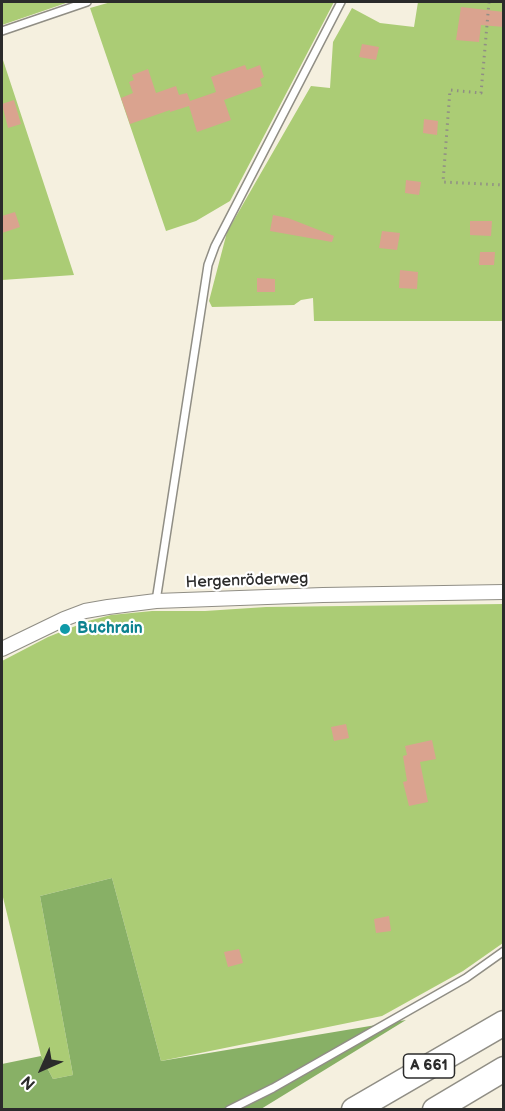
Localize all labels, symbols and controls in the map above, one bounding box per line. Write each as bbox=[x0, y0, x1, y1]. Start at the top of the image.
street label: Hergenröderweg bbox=[185, 569, 309, 593]
place label: Buchrain bbox=[77, 619, 143, 639]
marker: Buchrain bbox=[58, 622, 72, 636]
north arrow bbox=[12, 1039, 72, 1099]
road number: A 661 bbox=[404, 1054, 454, 1078]
text: N bbox=[18, 1071, 40, 1093]

